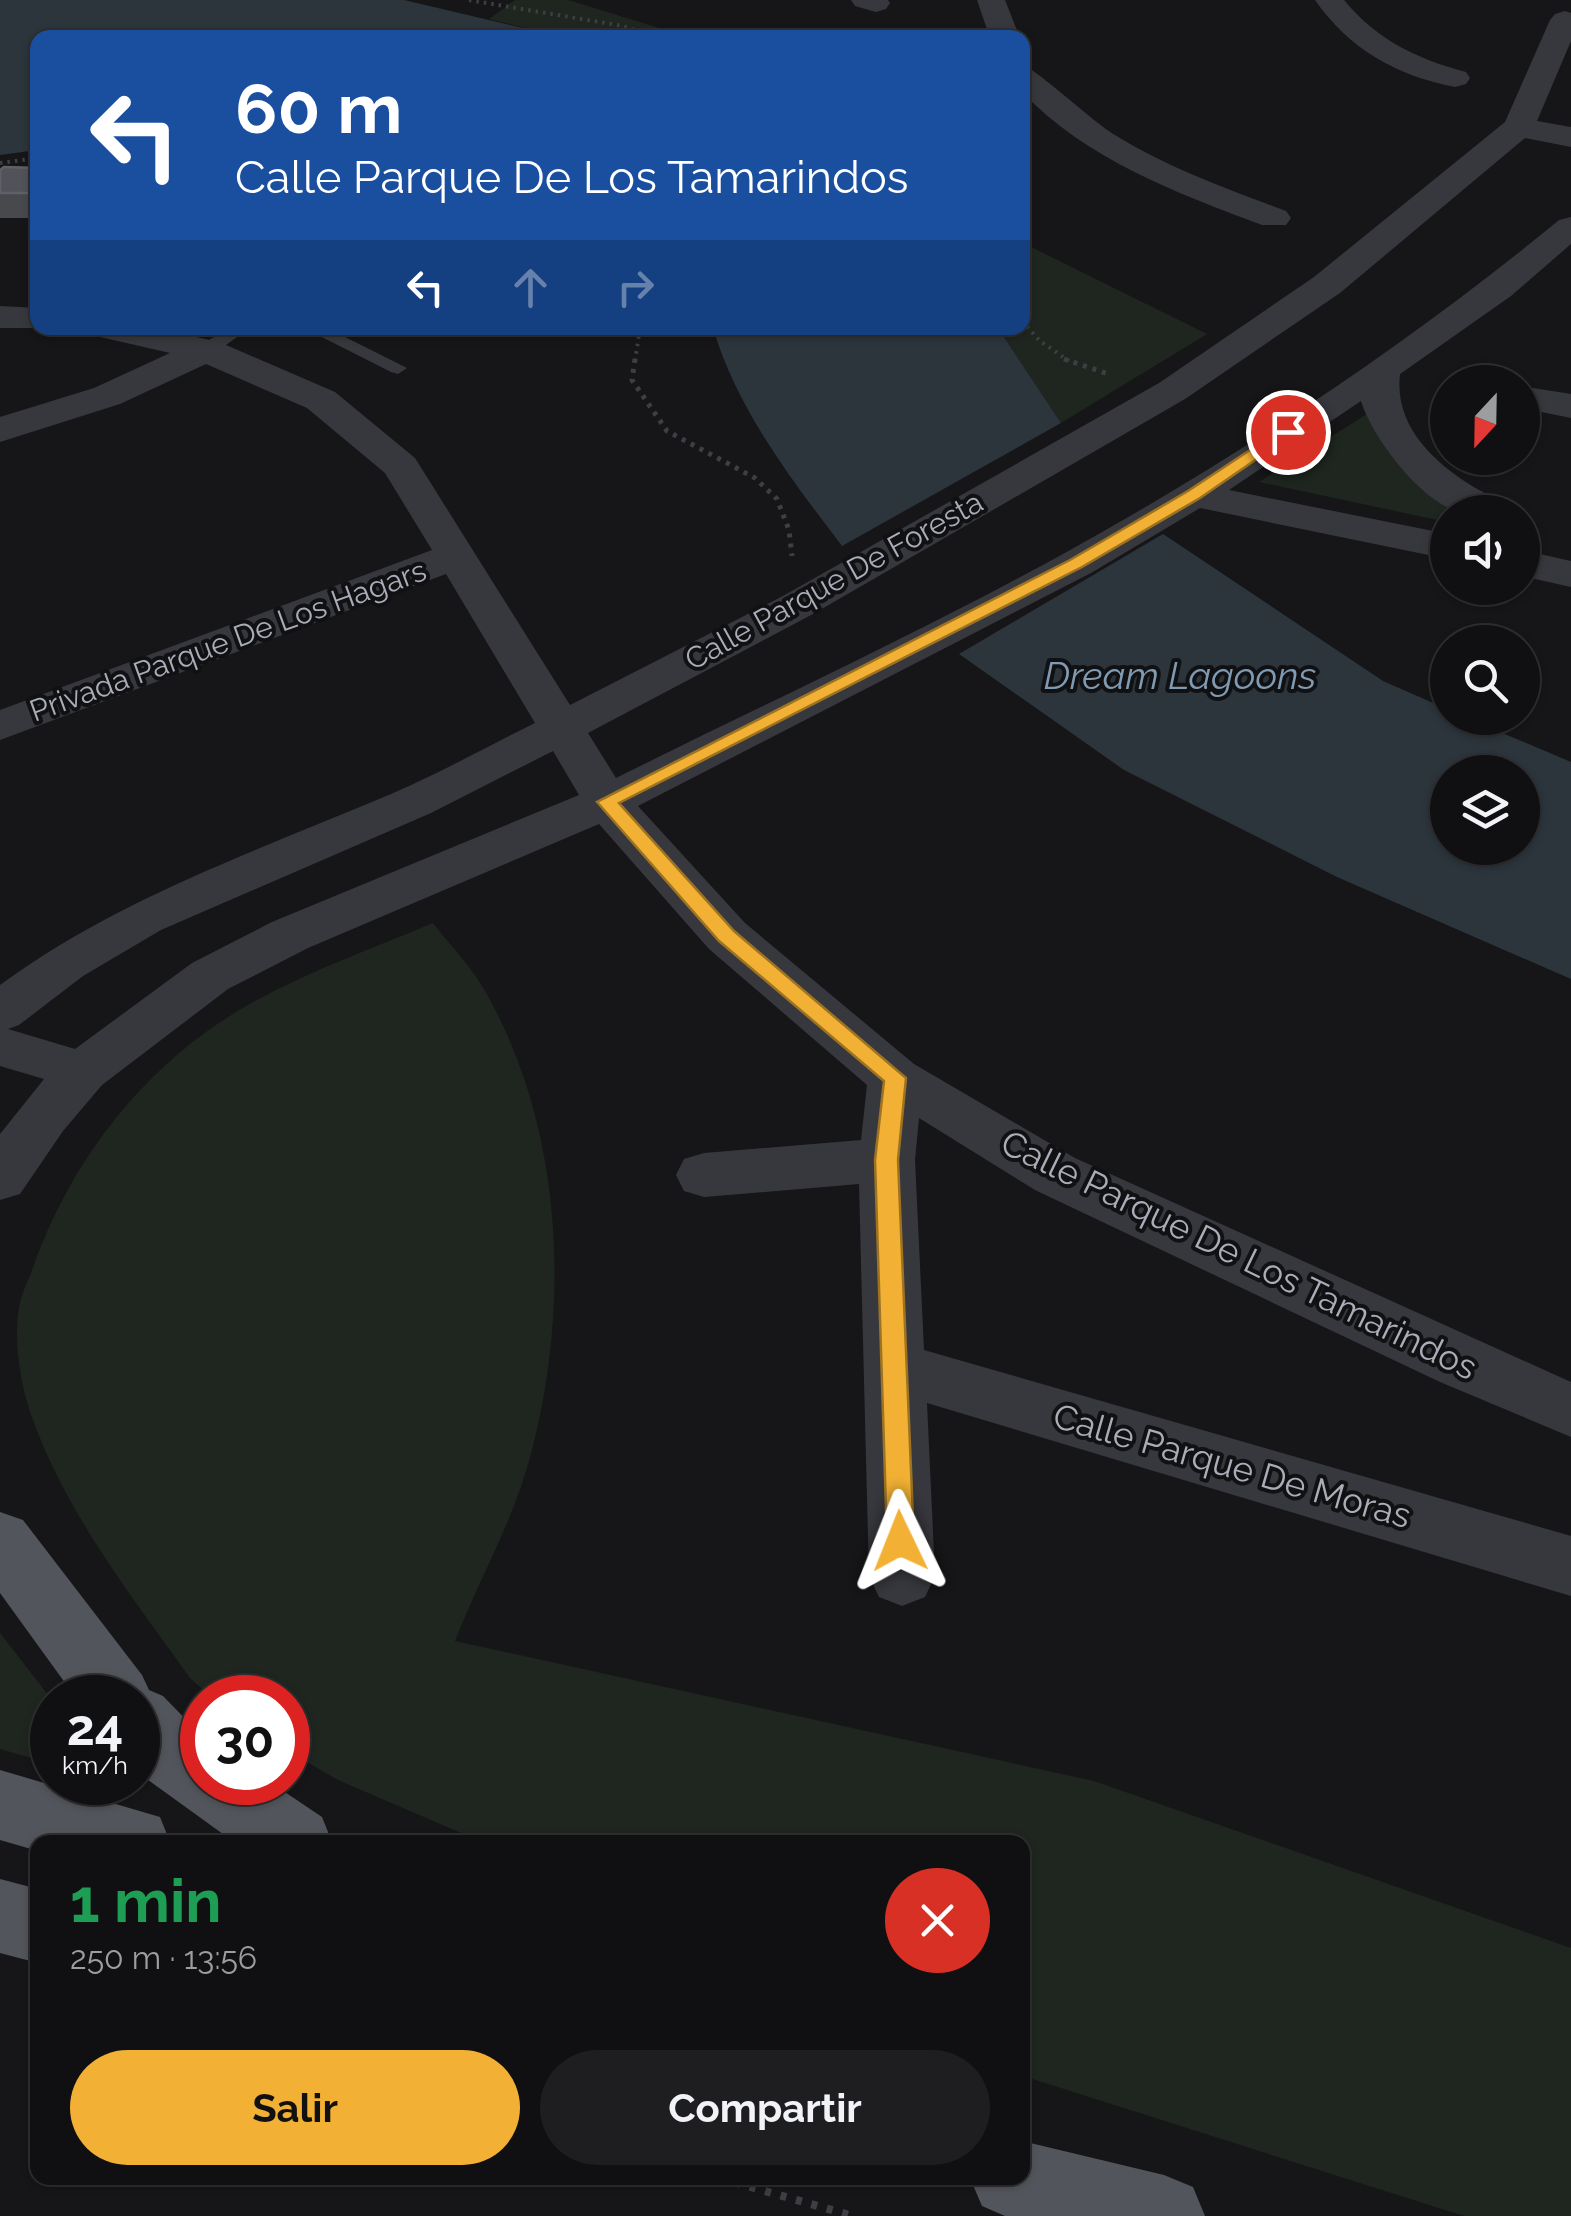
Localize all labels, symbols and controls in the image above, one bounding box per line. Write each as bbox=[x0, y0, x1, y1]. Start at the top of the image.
text: 60 m bbox=[235, 67, 402, 149]
icon: left bbox=[70, 70, 200, 200]
text: Calle Parque De Los Tamarindos bbox=[235, 151, 909, 204]
icon: left bbox=[398, 260, 453, 315]
icon: ahead bbox=[503, 260, 558, 315]
icon: right bbox=[608, 260, 663, 315]
north arrow bbox=[1430, 365, 1540, 475]
map controls bbox=[1430, 365, 1540, 865]
pin bbox=[1246, 390, 1331, 475]
icon: arrive bbox=[1261, 405, 1316, 460]
street label: Calle Parque De Foresta bbox=[679, 484, 989, 677]
button: sound bbox=[1430, 495, 1540, 605]
street label: Privada Parque De Los Hagars bbox=[25, 552, 431, 729]
button: search bbox=[1430, 625, 1540, 735]
water label: Dream Lagoons bbox=[1044, 653, 1317, 698]
button: layers bbox=[1430, 755, 1540, 865]
street label: Calle Parque De Los Tamarindos bbox=[995, 1121, 1484, 1388]
street label: Calle Parque De Moras bbox=[1049, 1395, 1416, 1536]
position arrow bbox=[848, 1489, 952, 1593]
speed limit sign: 30 bbox=[180, 1675, 310, 1805]
text: 24 bbox=[67, 1698, 123, 1757]
text: km/h bbox=[62, 1750, 128, 1780]
text: 1 min bbox=[70, 1866, 221, 1936]
button: close bbox=[885, 1868, 990, 1973]
text: 250 m · 13:56 bbox=[70, 1939, 257, 1976]
button: Salir bbox=[70, 2050, 520, 2165]
button: Compartir bbox=[540, 2050, 990, 2165]

